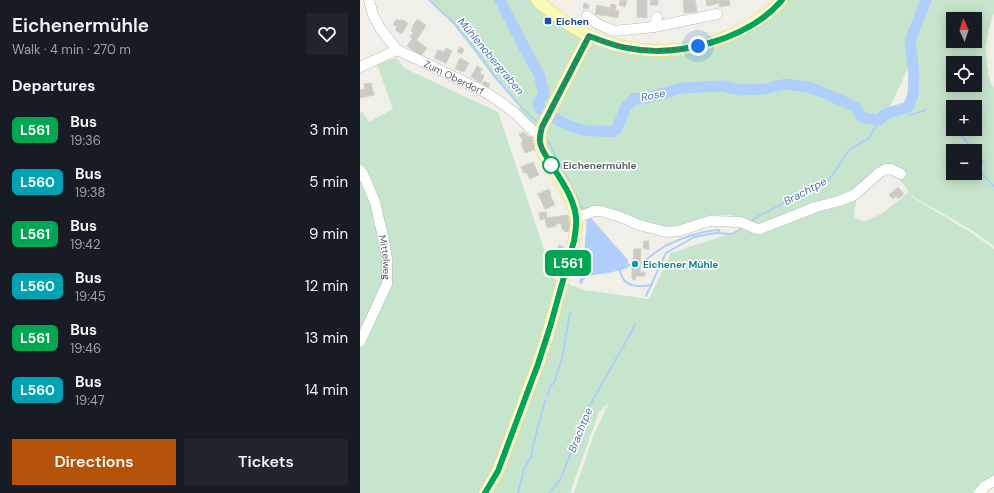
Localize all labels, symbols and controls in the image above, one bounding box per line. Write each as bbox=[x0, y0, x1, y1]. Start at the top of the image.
north arrow bbox=[946, 12, 982, 48]
map controls bbox=[946, 12, 982, 180]
text: Eichenermühle bbox=[12, 13, 149, 38]
button: heart bbox=[306, 13, 348, 55]
water label: Mühlenobergraben bbox=[455, 15, 527, 97]
place label: Eichen bbox=[556, 15, 589, 28]
marker: Eichen bbox=[543, 16, 553, 26]
your location bbox=[688, 36, 708, 56]
text: Walk · 4 min · 270 m bbox=[12, 41, 131, 58]
button: locate bbox=[946, 56, 982, 92]
street label: Zum Oberdorf bbox=[422, 57, 487, 97]
text: Departures bbox=[12, 76, 95, 96]
water label: Rose bbox=[640, 86, 666, 104]
button: + bbox=[946, 100, 982, 136]
text: Bus bbox=[70, 112, 97, 132]
text: 3 min bbox=[310, 120, 348, 140]
text: L561 bbox=[20, 121, 50, 139]
text: 19:36 bbox=[70, 132, 101, 149]
button: − bbox=[946, 144, 982, 180]
marker: Eichenermühle bbox=[542, 156, 560, 174]
place label: Eichenermühle bbox=[563, 159, 637, 172]
text: Bus bbox=[75, 164, 102, 184]
text: 5 min bbox=[309, 172, 348, 192]
text: L560 bbox=[20, 173, 55, 191]
water label: Brachtpe bbox=[781, 174, 829, 208]
text: 19:38 bbox=[75, 184, 105, 201]
text: Bus bbox=[70, 216, 97, 236]
text: 9 min bbox=[309, 224, 348, 244]
text: L561 bbox=[20, 225, 50, 243]
street label: Mittelweg bbox=[376, 234, 394, 280]
text: 19:42 bbox=[70, 236, 100, 253]
line badge: L561 bbox=[540, 250, 596, 276]
text: L561 bbox=[553, 254, 583, 272]
place label: Eichener Mühle bbox=[643, 258, 718, 271]
marker: Eichener Mühle bbox=[630, 259, 640, 269]
text: Bus bbox=[75, 268, 102, 288]
text: 12 min bbox=[305, 276, 348, 296]
text: L560 bbox=[20, 277, 55, 295]
text: 19:45 bbox=[75, 288, 106, 305]
text: Bus bbox=[70, 320, 97, 340]
text: 13 min bbox=[305, 328, 348, 348]
text: L561 bbox=[20, 329, 50, 347]
text: 19:46 bbox=[70, 340, 101, 357]
text: Bus bbox=[75, 372, 102, 392]
text: 14 min bbox=[305, 380, 348, 400]
text: L560 bbox=[20, 381, 55, 399]
text: 19:47 bbox=[75, 392, 105, 409]
water label: Brachtpe bbox=[565, 406, 595, 454]
button: Directions bbox=[12, 439, 176, 485]
button: Tickets bbox=[184, 439, 348, 485]

